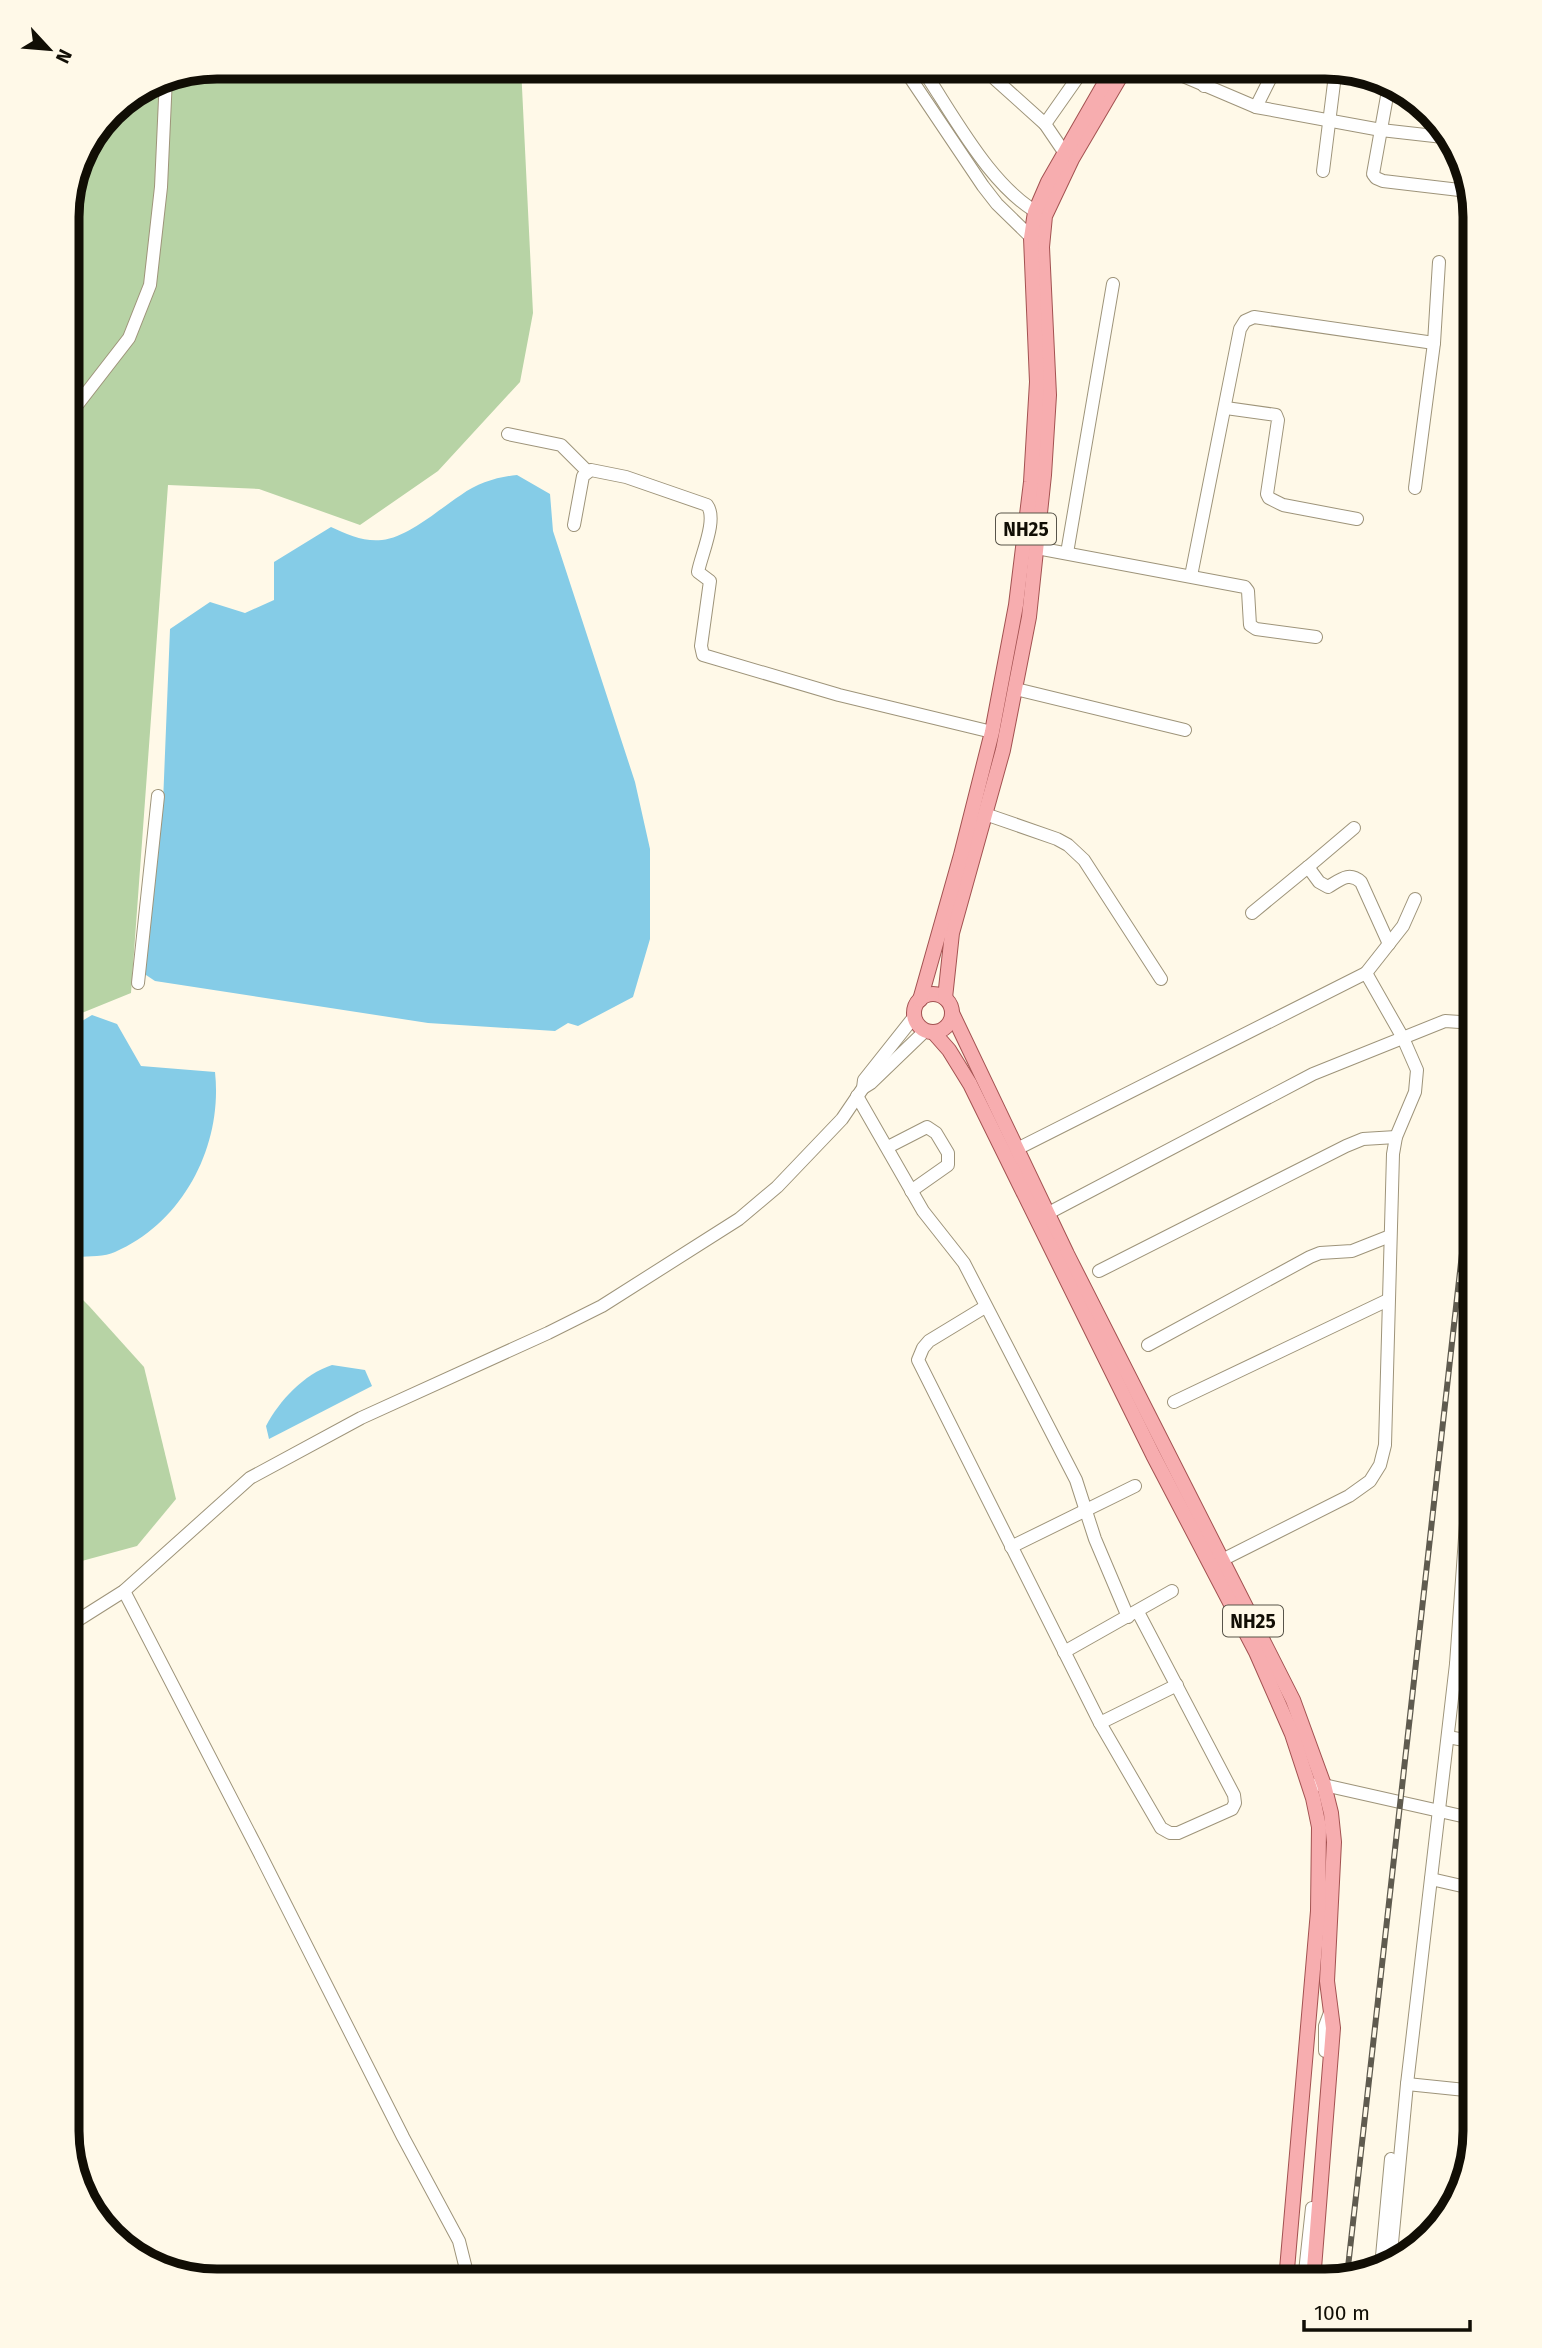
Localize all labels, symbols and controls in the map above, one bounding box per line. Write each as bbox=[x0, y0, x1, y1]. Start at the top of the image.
north arrow bbox=[14, 14, 84, 84]
text: N bbox=[51, 46, 77, 67]
road number: NH25 bbox=[996, 514, 1056, 544]
road number: NH25 bbox=[1223, 1606, 1283, 1637]
scale bar bbox=[1304, 2288, 1470, 2332]
text: 100 m bbox=[1314, 2300, 1370, 2326]

